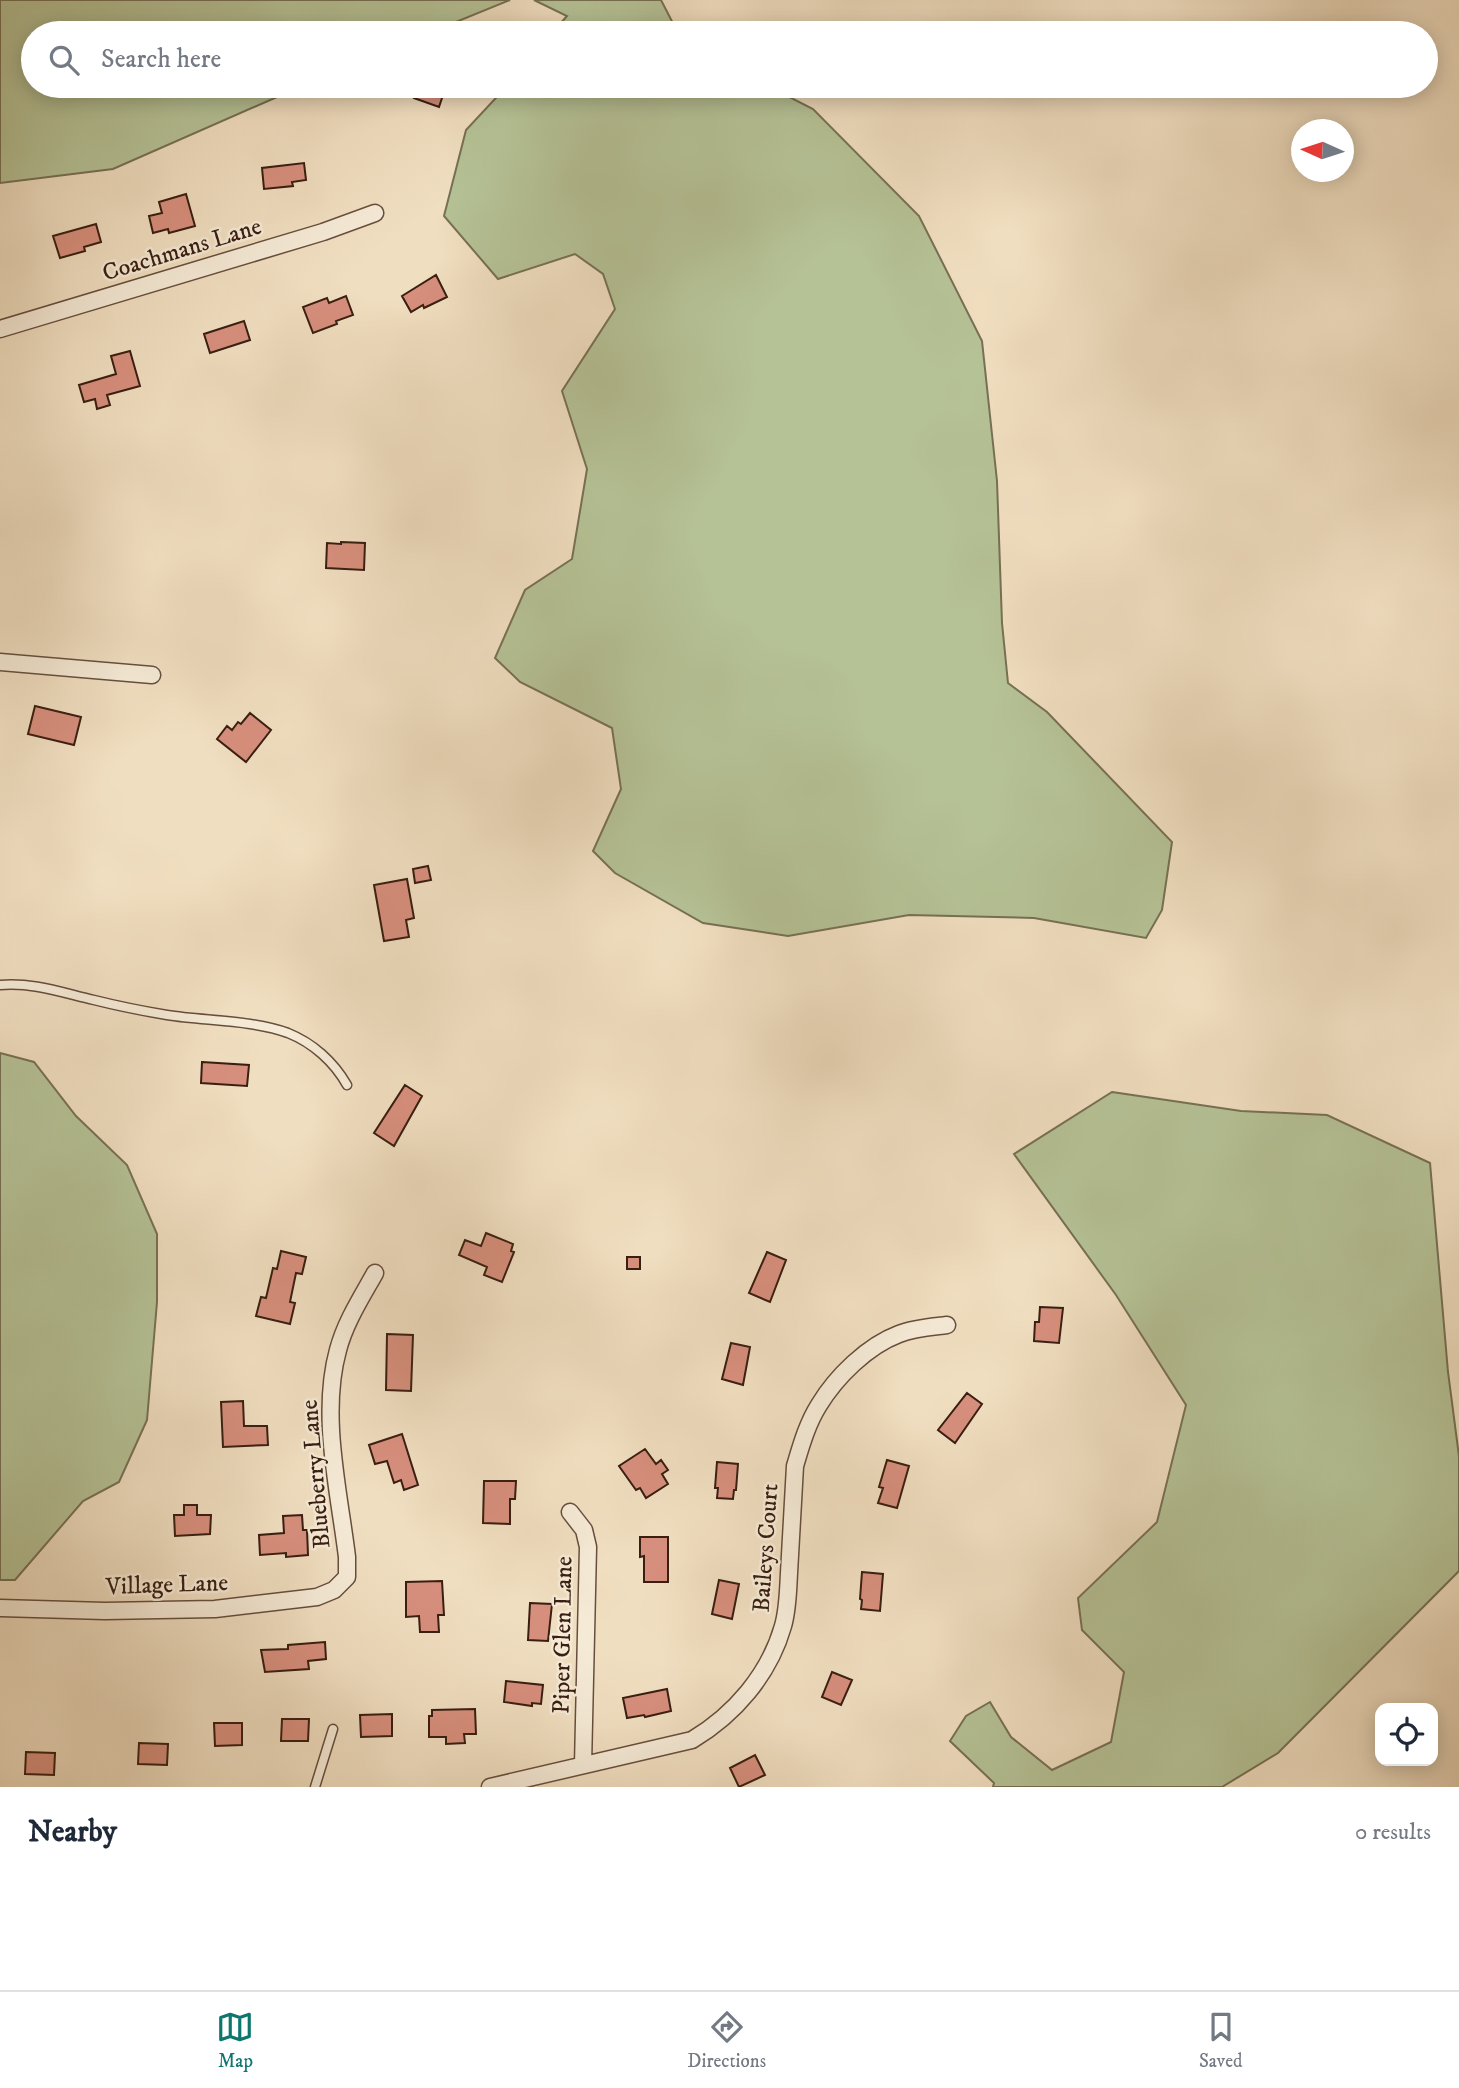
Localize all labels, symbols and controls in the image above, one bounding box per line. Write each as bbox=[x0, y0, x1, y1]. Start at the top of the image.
search box bbox=[21, 21, 1438, 98]
icon: search bbox=[45, 41, 83, 79]
text: Search here bbox=[101, 43, 221, 76]
north arrow bbox=[1291, 119, 1354, 182]
street label: Coachmans Lane bbox=[99, 212, 265, 288]
street label: Blueberry Lane bbox=[295, 1398, 337, 1550]
street label: Baileys Court bbox=[747, 1482, 785, 1613]
street label: Piper Glen Lane bbox=[547, 1556, 579, 1714]
street label: Village Lane bbox=[104, 1568, 229, 1602]
map controls bbox=[1375, 1703, 1438, 1766]
button: locate bbox=[1375, 1703, 1438, 1766]
text: Nearby bbox=[28, 1814, 117, 1851]
text: 0 results bbox=[1355, 1818, 1431, 1847]
tab: Map bbox=[216, 2008, 254, 2073]
tab: Directions bbox=[687, 2008, 766, 2073]
tab: Saved bbox=[1199, 2008, 1243, 2073]

